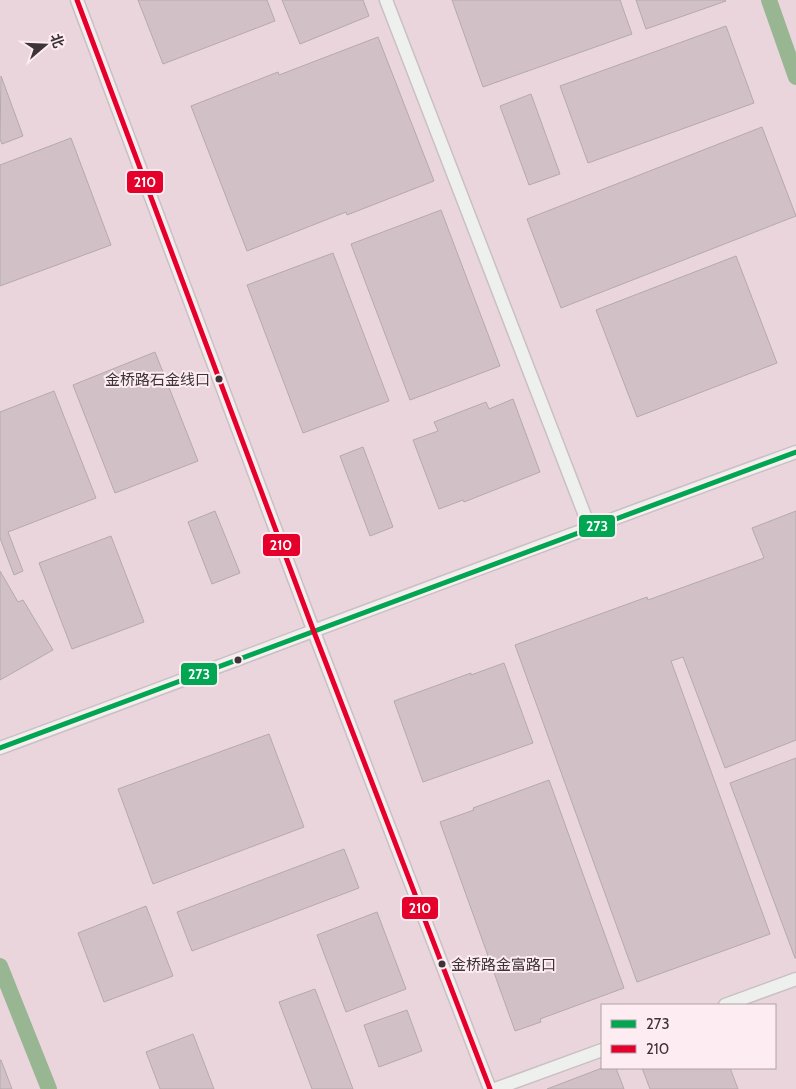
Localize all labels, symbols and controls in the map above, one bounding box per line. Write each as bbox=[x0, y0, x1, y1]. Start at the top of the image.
north arrow bbox=[20, 20, 70, 70]
text: 北 bbox=[47, 31, 68, 50]
line badge: 210 bbox=[126, 170, 164, 194]
text: 210 bbox=[134, 173, 156, 191]
place label: 金桥路石金线口 bbox=[105, 371, 210, 389]
marker: 金桥路石金线口 bbox=[214, 374, 224, 384]
line badge: 273 bbox=[578, 514, 616, 538]
text: 273 bbox=[586, 517, 608, 535]
line badge: 210 bbox=[262, 533, 301, 557]
text: 210 bbox=[270, 536, 292, 554]
unlabelled marker bbox=[233, 655, 243, 665]
line badge: 273 bbox=[180, 662, 218, 686]
text: 273 bbox=[188, 665, 210, 683]
line badge: 210 bbox=[401, 896, 439, 920]
text: 210 bbox=[409, 899, 431, 917]
place label: 金桥路金富路口 bbox=[451, 956, 556, 974]
marker: 金桥路金富路口 bbox=[437, 959, 447, 969]
legend bbox=[601, 1004, 776, 1069]
text: 273 bbox=[646, 1015, 670, 1033]
text: 210 bbox=[646, 1040, 669, 1058]

